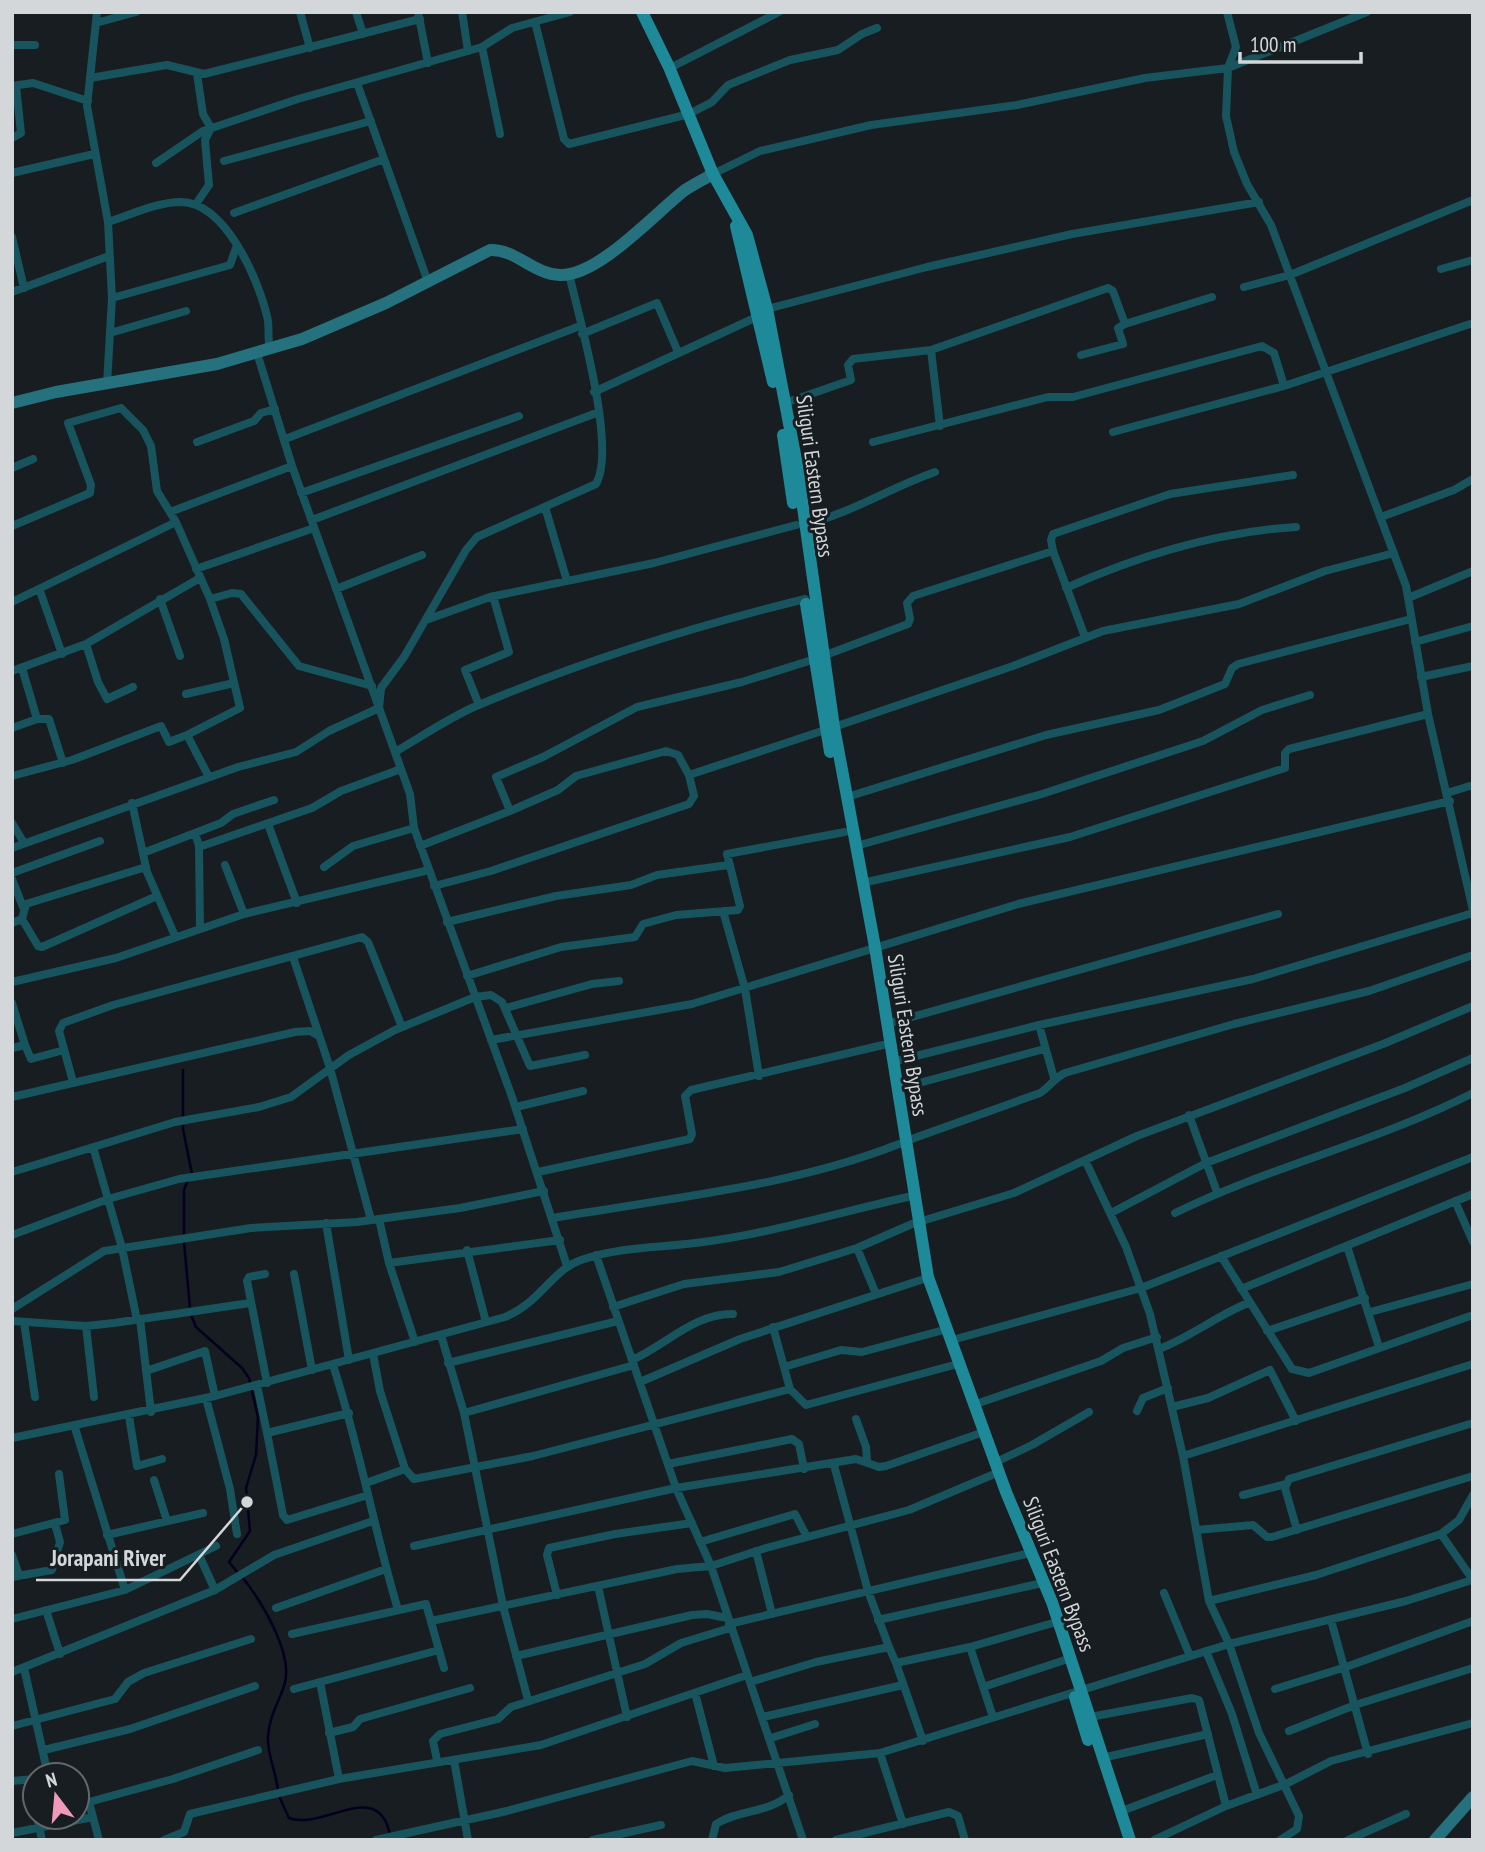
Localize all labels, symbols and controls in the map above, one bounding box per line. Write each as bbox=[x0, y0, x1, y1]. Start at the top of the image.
scale bar bbox=[1240, 21, 1361, 65]
text: 100 m bbox=[1250, 31, 1296, 58]
street label: Siliguri Eastern Bypass bbox=[790, 393, 840, 559]
street label: Siliguri Eastern Bypass bbox=[882, 952, 934, 1118]
street label: Siliguri Eastern Bypass bbox=[1017, 1493, 1101, 1655]
callout: Jorapani River bbox=[36, 1536, 180, 1580]
text: Jorapani River bbox=[49, 1543, 166, 1572]
north arrow bbox=[21, 1761, 91, 1831]
text: N bbox=[43, 1767, 60, 1793]

